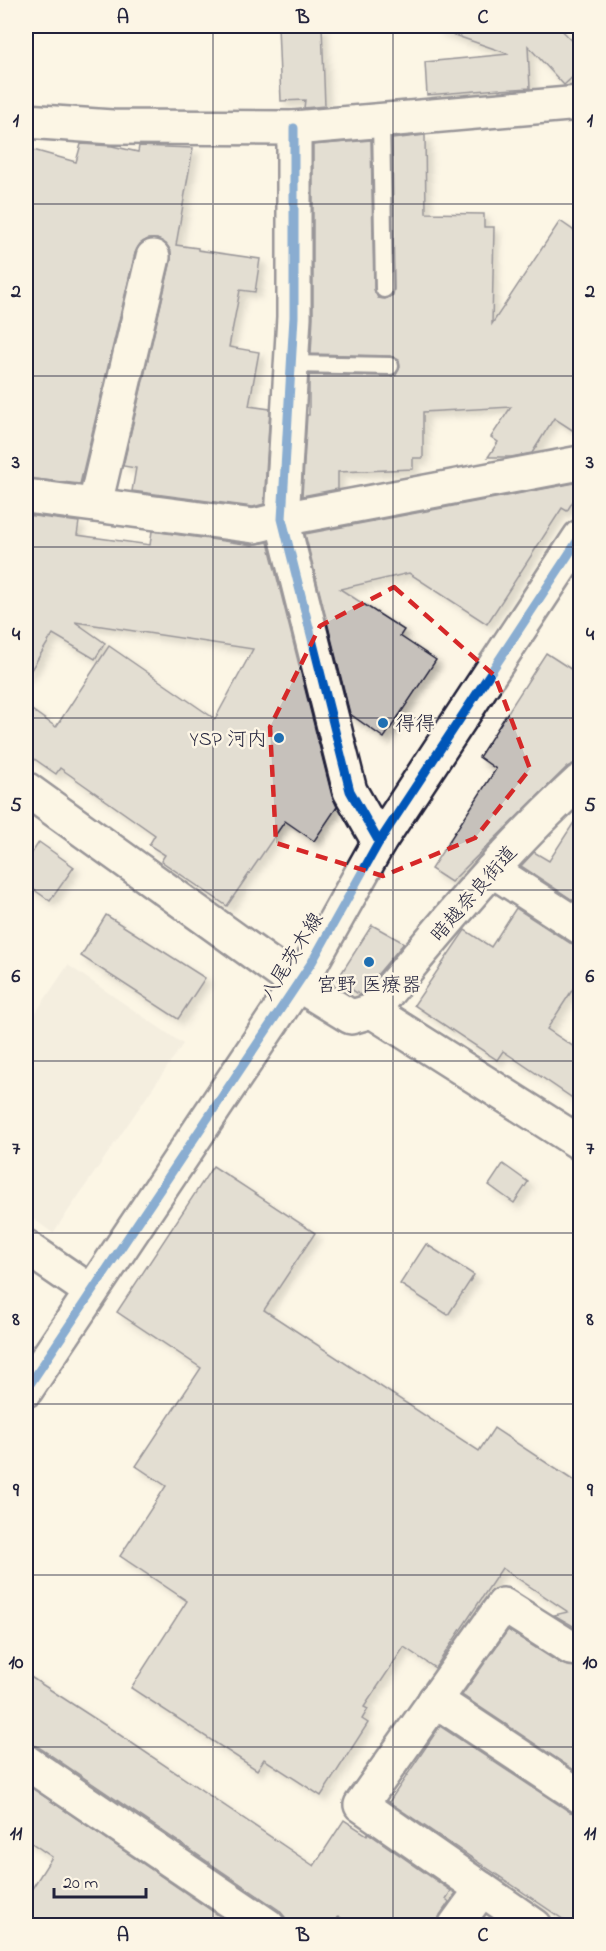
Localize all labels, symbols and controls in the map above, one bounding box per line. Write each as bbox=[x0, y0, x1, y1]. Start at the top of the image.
text: A bbox=[117, 4, 129, 33]
text: B bbox=[295, 4, 310, 33]
text: C bbox=[478, 4, 489, 33]
text: 1 bbox=[13, 107, 20, 136]
text: 1 bbox=[587, 107, 594, 136]
text: 2 bbox=[10, 278, 21, 307]
text: 2 bbox=[584, 278, 595, 307]
text: 3 bbox=[11, 449, 20, 478]
text: 3 bbox=[585, 449, 594, 478]
text: 4 bbox=[12, 621, 21, 650]
text: 4 bbox=[586, 621, 595, 650]
place label: 得得 bbox=[395, 711, 435, 740]
marker: 得得 bbox=[376, 716, 390, 730]
place label: YSP 河内 bbox=[190, 726, 267, 755]
marker: YSP 河内 bbox=[272, 731, 286, 745]
text: 5 bbox=[10, 792, 22, 821]
text: 5 bbox=[584, 792, 596, 821]
street label: 暗越奈良街道 bbox=[425, 840, 525, 949]
street label: 八尾茨木線 bbox=[254, 907, 332, 1007]
marker: 宮野 医療器 bbox=[362, 955, 376, 969]
text: 6 bbox=[12, 963, 21, 992]
text: 6 bbox=[586, 963, 595, 992]
place label: 宮野 医療器 bbox=[317, 972, 422, 1001]
text: 7 bbox=[12, 1135, 21, 1164]
text: 7 bbox=[586, 1135, 595, 1164]
text: 8 bbox=[11, 1306, 20, 1335]
text: 8 bbox=[585, 1306, 594, 1335]
text: 9 bbox=[12, 1477, 20, 1506]
text: 9 bbox=[586, 1477, 594, 1506]
text: 10 bbox=[9, 1649, 24, 1678]
text: 10 bbox=[583, 1649, 598, 1678]
text: 11 bbox=[10, 1820, 23, 1849]
text: 11 bbox=[584, 1820, 597, 1849]
scale bar bbox=[54, 1861, 146, 1899]
text: 20 m bbox=[63, 1871, 98, 1897]
text: A bbox=[117, 1922, 129, 1951]
text: B bbox=[295, 1922, 310, 1951]
text: C bbox=[478, 1922, 489, 1951]

